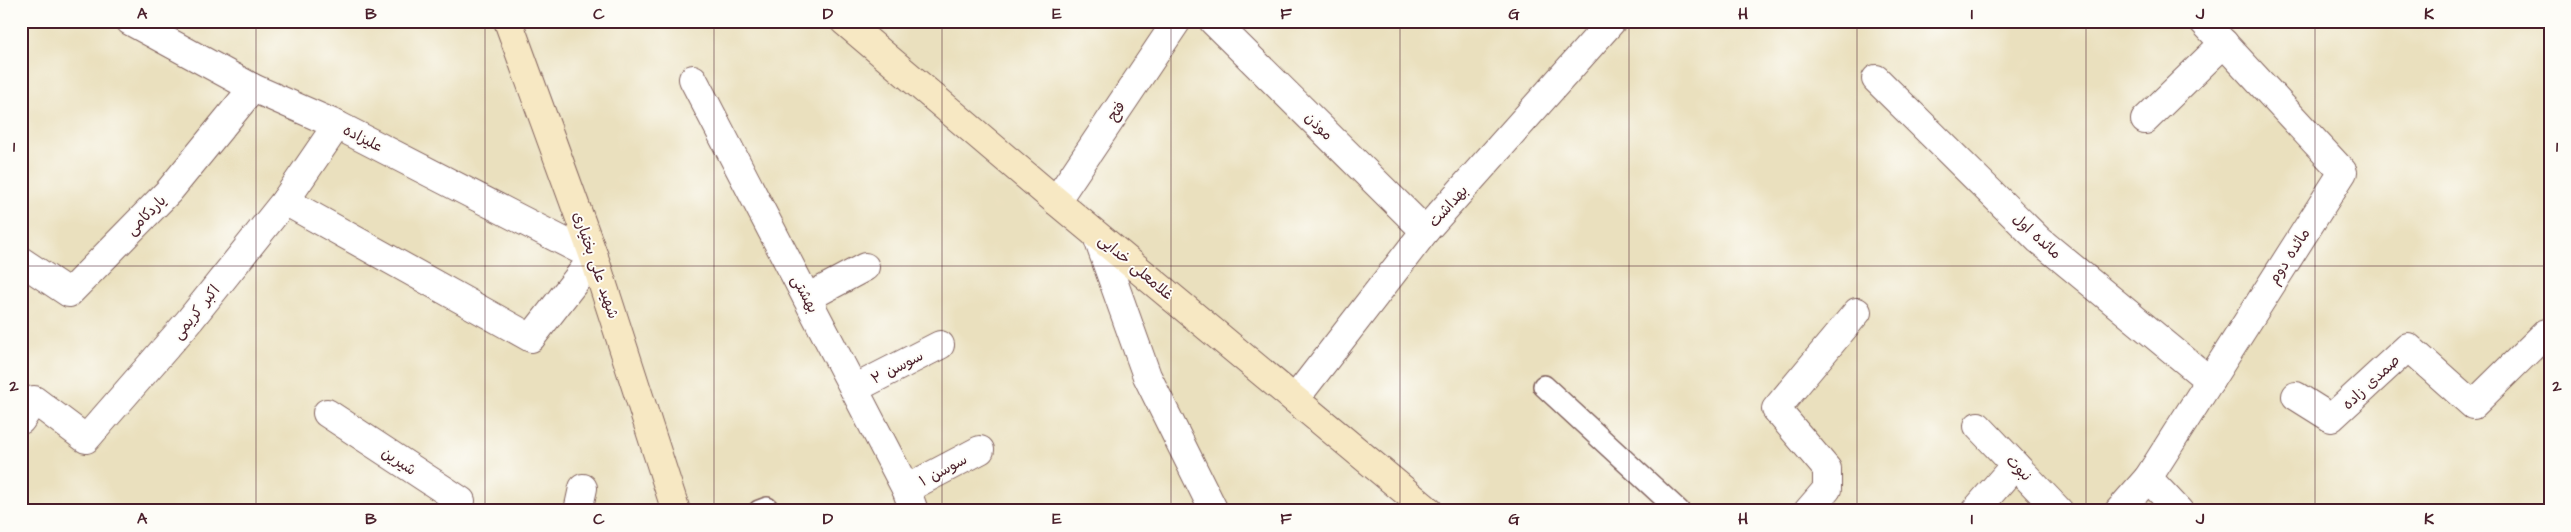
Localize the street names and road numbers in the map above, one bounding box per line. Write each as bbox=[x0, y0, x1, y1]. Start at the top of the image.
street label: فتح bbox=[1102, 97, 1131, 125]
street label: موذن bbox=[1300, 107, 1338, 145]
street label: علیزاده bbox=[339, 120, 386, 157]
street label: بهداشت bbox=[1424, 181, 1473, 232]
street label: یاردکامی bbox=[122, 191, 171, 240]
street label: شهید علی بختیاری bbox=[567, 209, 624, 322]
street label: مائده اول bbox=[2008, 209, 2066, 264]
street label: مائده دوم bbox=[2263, 224, 2316, 289]
street label: غلامعلی خدایی bbox=[1094, 230, 1178, 305]
street label: بهشتی bbox=[786, 272, 823, 317]
street label: اکبر کریمی bbox=[168, 281, 225, 344]
street label: سوسن ۲ bbox=[867, 345, 927, 390]
street label: صمدی زاده bbox=[2338, 350, 2405, 415]
street label: شیرین bbox=[377, 442, 420, 480]
street label: سوسن ۱ bbox=[916, 449, 971, 492]
street label: نبوت bbox=[2001, 451, 2036, 486]

